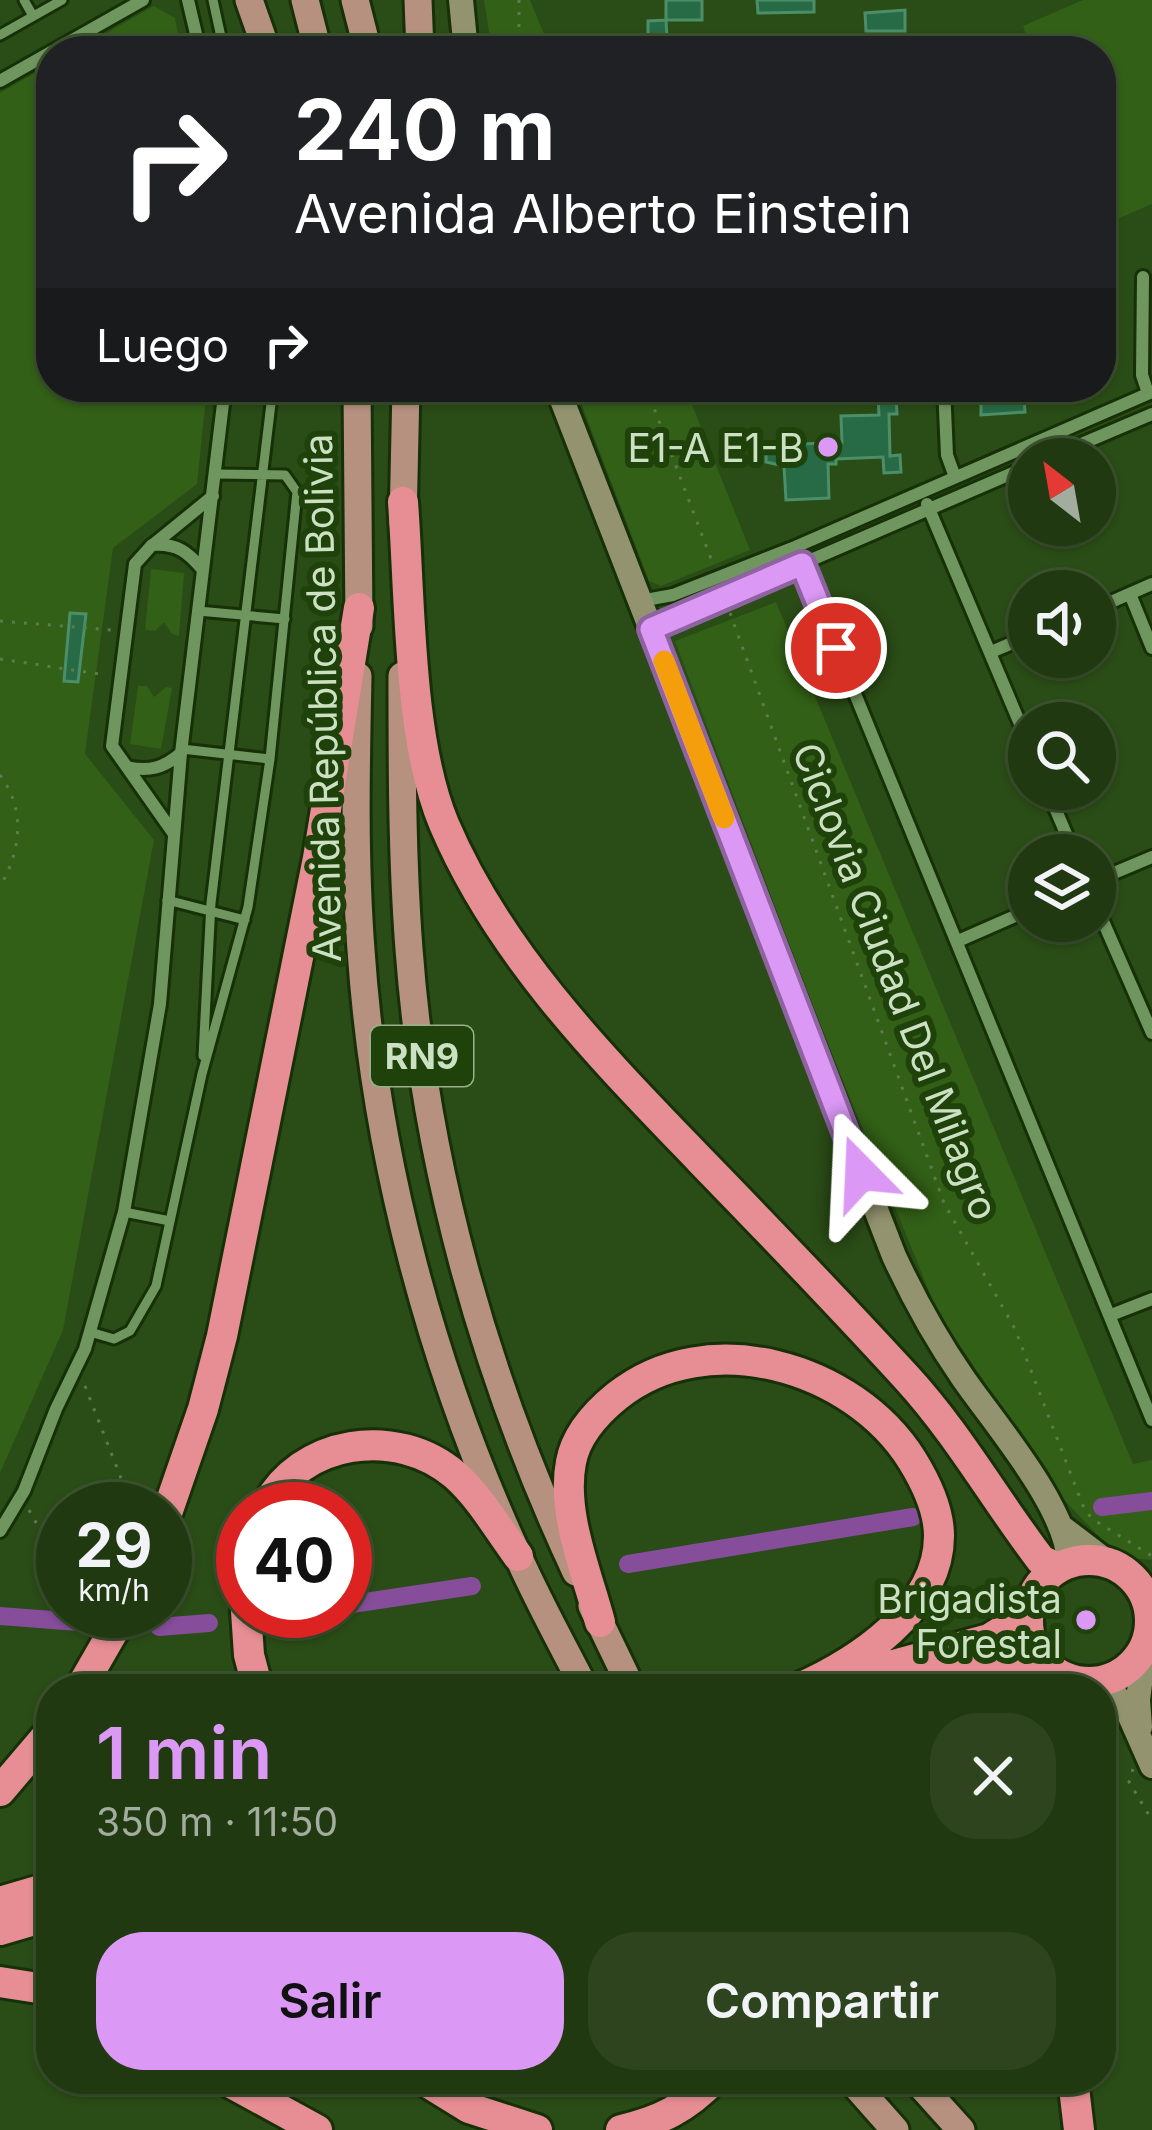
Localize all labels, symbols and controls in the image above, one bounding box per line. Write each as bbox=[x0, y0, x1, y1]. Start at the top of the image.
text: 240 m bbox=[294, 79, 556, 180]
icon: right bbox=[96, 84, 252, 240]
text: Avenida Alberto Einstein bbox=[294, 181, 912, 246]
icon: right bbox=[253, 312, 319, 378]
text: Luego bbox=[96, 318, 229, 373]
place label: E1-A E1-B bbox=[627, 424, 804, 471]
street label: Avenida República de Bolivia bbox=[294, 433, 350, 963]
marker: E1-A E1-B bbox=[815, 434, 841, 460]
north arrow bbox=[1008, 438, 1116, 546]
map controls bbox=[1008, 438, 1116, 942]
button: sound bbox=[1008, 570, 1116, 678]
pin bbox=[785, 597, 887, 699]
icon: arrive bbox=[803, 615, 869, 681]
button: search bbox=[1008, 702, 1116, 810]
street label: Ciclovia Ciudad Del Milagro bbox=[783, 736, 1009, 1226]
button: layers bbox=[1008, 834, 1116, 942]
road number: RN9 bbox=[371, 1026, 473, 1086]
position arrow bbox=[798, 1110, 924, 1236]
speed limit sign: 40 bbox=[216, 1482, 372, 1638]
text: 29 bbox=[76, 1509, 152, 1581]
text: km/h bbox=[78, 1572, 150, 1608]
place label: Brigadista Forestal bbox=[877, 1575, 1062, 1667]
marker: Brigadista Forestal bbox=[1073, 1607, 1099, 1633]
text: 1 min bbox=[96, 1709, 272, 1796]
button: close bbox=[930, 1713, 1056, 1839]
text: 350 m · 11:50 bbox=[96, 1798, 338, 1845]
button: Salir bbox=[96, 1932, 564, 2070]
button: Compartir bbox=[588, 1932, 1056, 2070]

